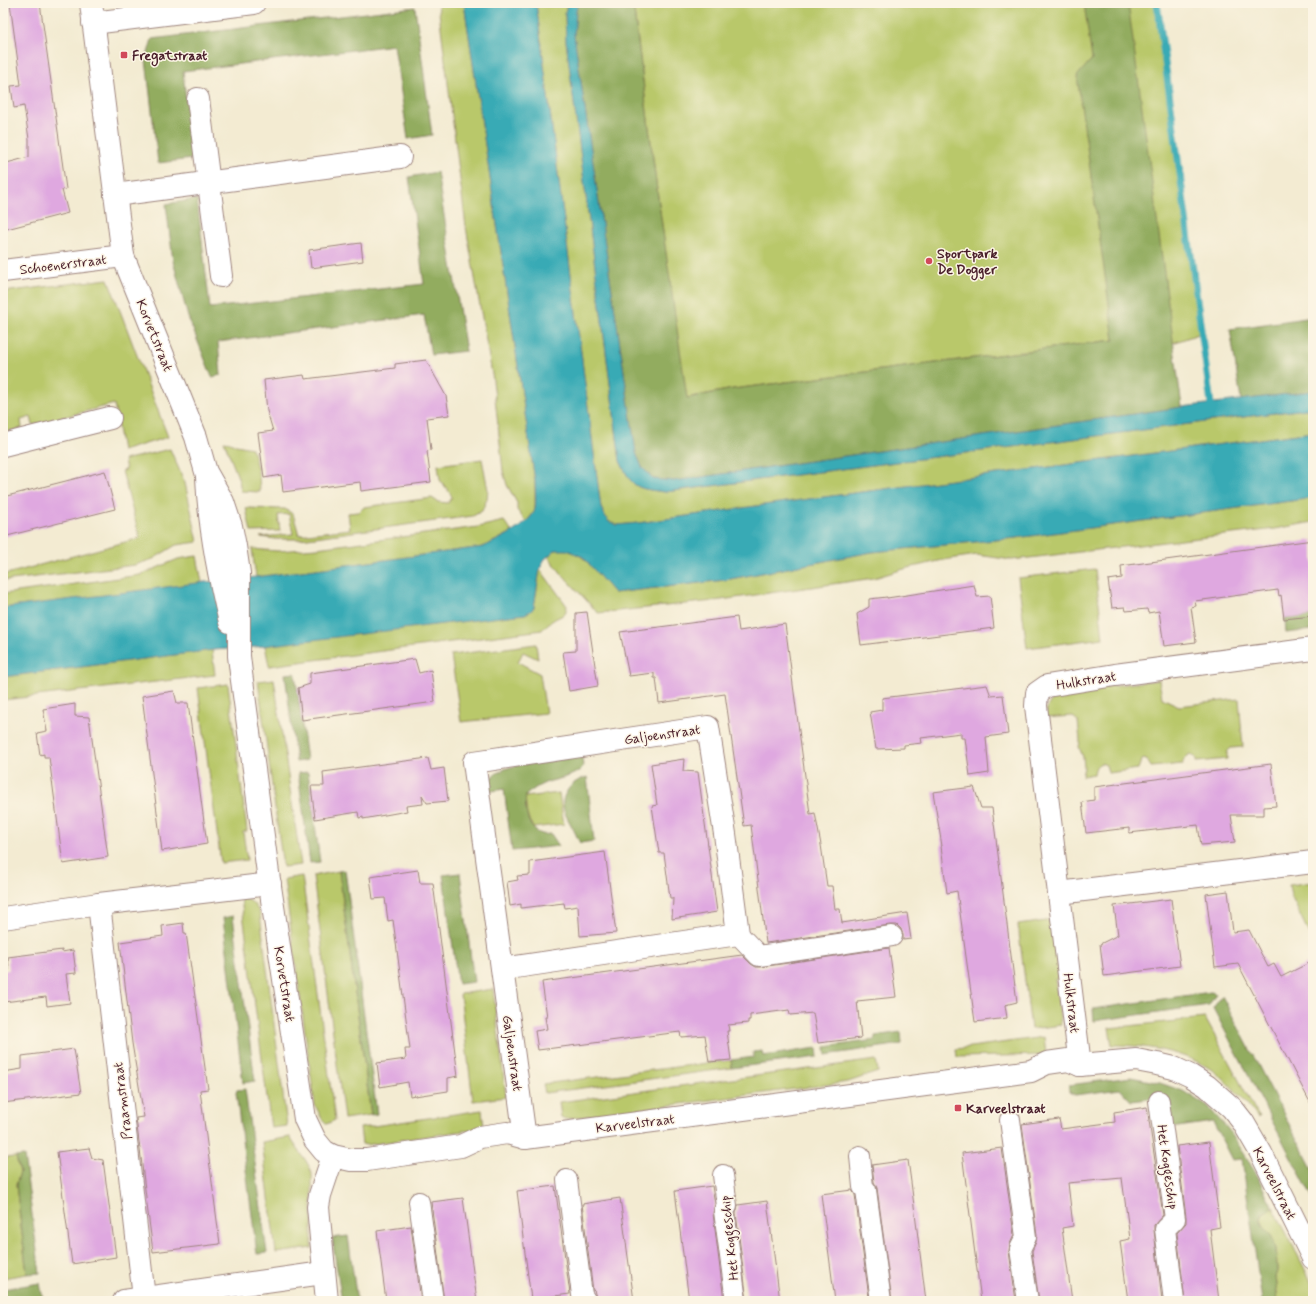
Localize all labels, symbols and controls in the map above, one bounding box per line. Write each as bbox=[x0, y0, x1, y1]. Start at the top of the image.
place label: Fregatstraat bbox=[132, 47, 208, 67]
marker: Fregatstraat bbox=[119, 50, 129, 60]
place label: Sportpark De Dogger bbox=[937, 245, 998, 281]
street label: Schoenerstraat bbox=[19, 251, 108, 279]
marker: Sportpark De Dogger bbox=[924, 256, 934, 266]
street label: Korvetstraat bbox=[131, 297, 177, 374]
street label: Hulkstraat bbox=[1055, 667, 1117, 695]
street label: Galjoenstraat bbox=[623, 721, 701, 749]
street label: Korvetstraat bbox=[269, 945, 299, 1023]
street label: Hulkstraat bbox=[1058, 972, 1084, 1034]
street label: Galjoenstraat bbox=[498, 1014, 526, 1092]
street label: Praamstraat bbox=[109, 1061, 137, 1141]
place label: Karveelstraat bbox=[966, 1100, 1046, 1118]
marker: Karveelstraat bbox=[953, 1103, 963, 1113]
street label: Karveelstraat bbox=[595, 1110, 676, 1138]
street label: Het Koggeschip bbox=[1150, 1123, 1182, 1211]
street label: Karveelstraat bbox=[1248, 1144, 1300, 1223]
street label: Het Koggeschip bbox=[717, 1194, 745, 1281]

